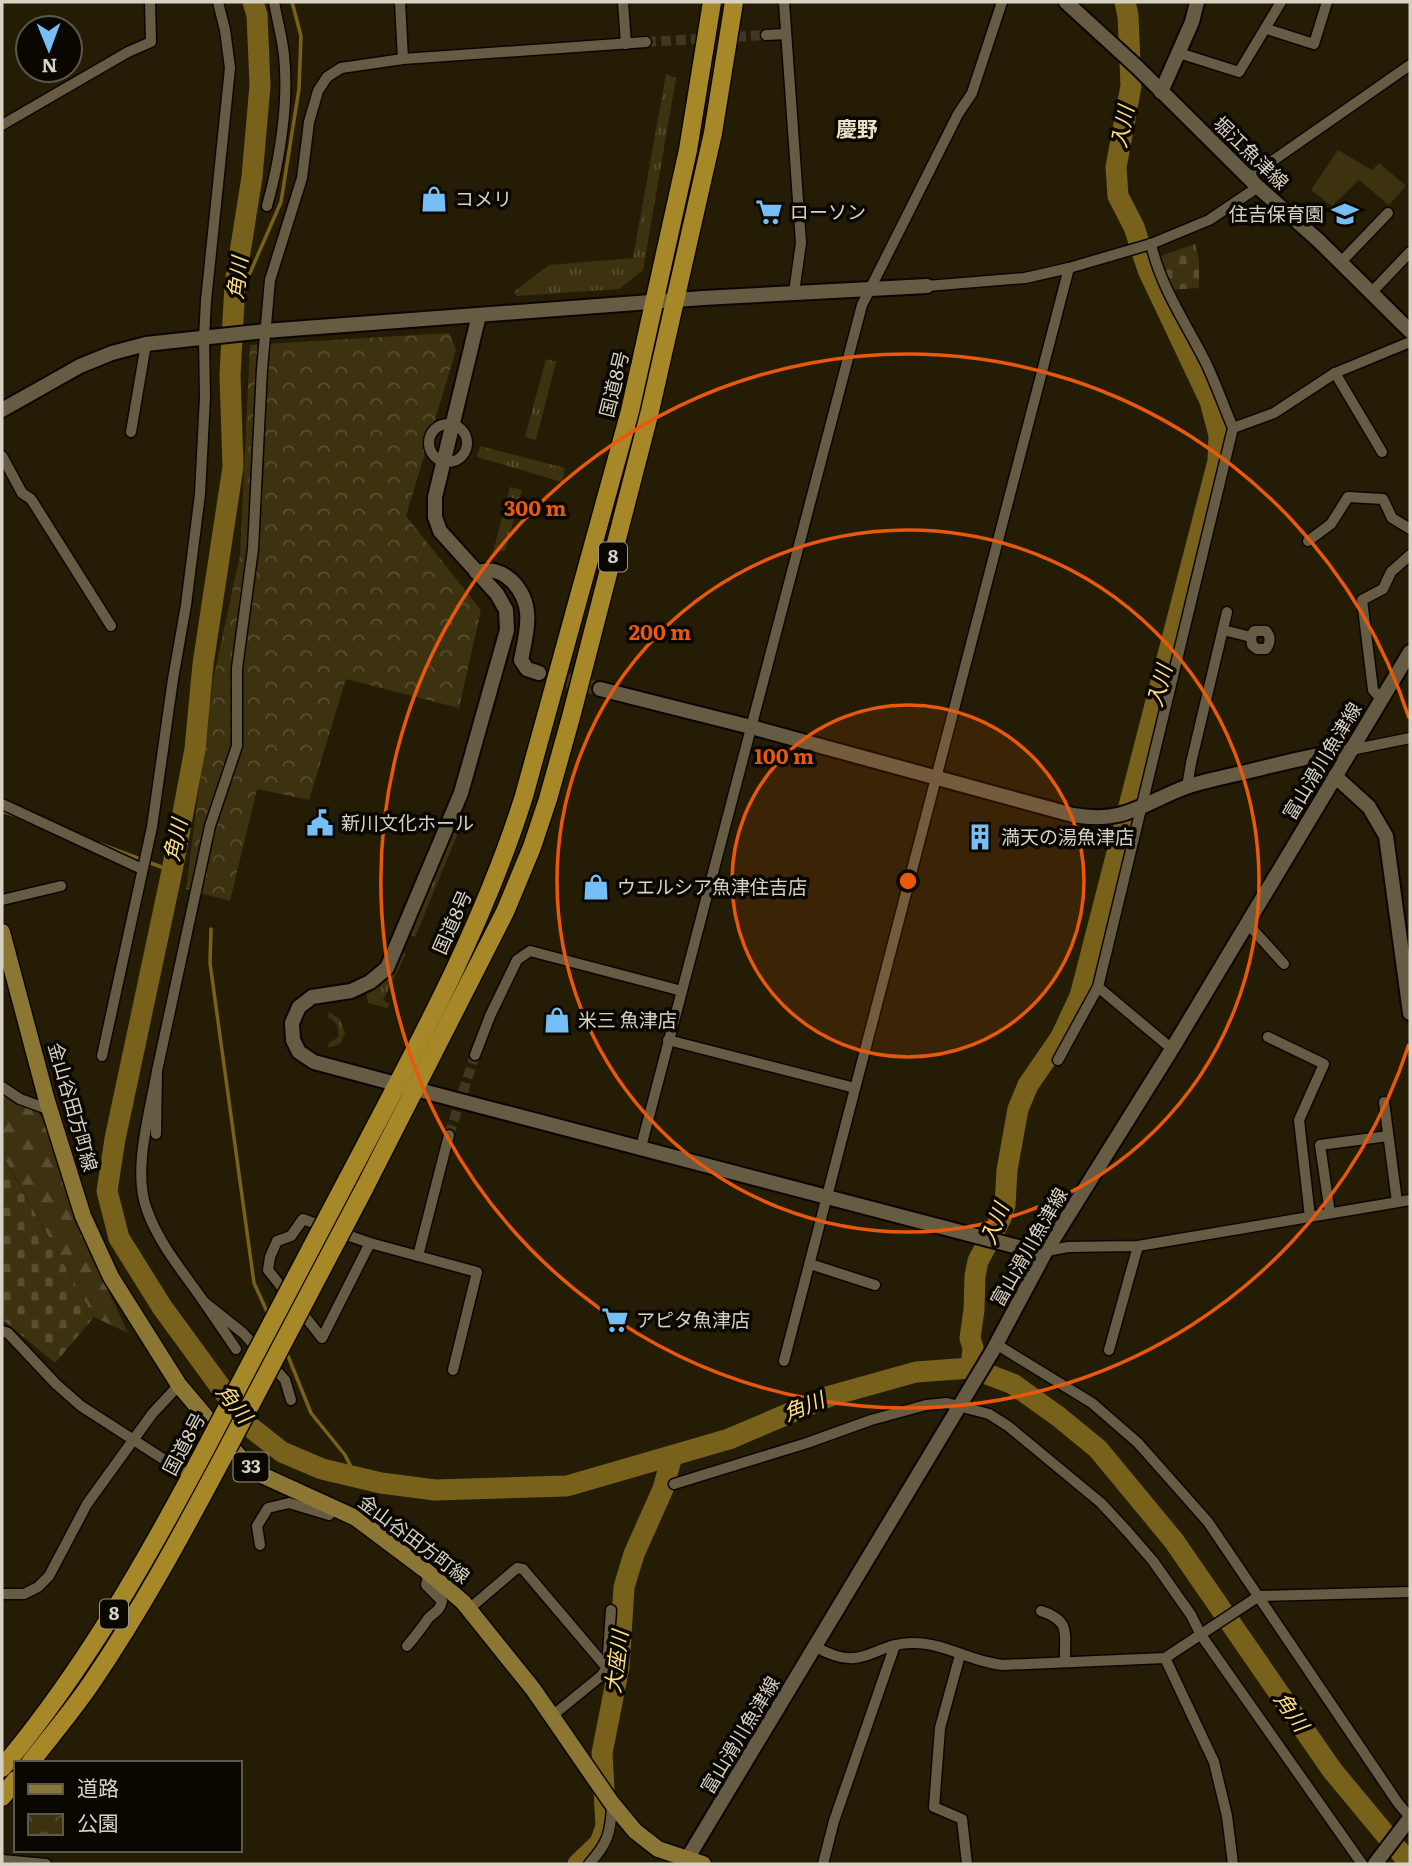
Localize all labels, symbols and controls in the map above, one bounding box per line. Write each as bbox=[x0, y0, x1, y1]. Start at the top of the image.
north arrow bbox=[14, 14, 84, 84]
text: N bbox=[41, 53, 58, 81]
water label: 入川 bbox=[1101, 101, 1140, 150]
street label: 堀江魚津線 bbox=[1208, 109, 1296, 195]
district label: 慶野 bbox=[836, 112, 878, 143]
shop icon: コメリ bbox=[419, 184, 449, 214]
place label: コメリ bbox=[455, 184, 512, 212]
supermarket icon: ローソン bbox=[754, 197, 784, 227]
place label: ローソン bbox=[790, 197, 866, 225]
place label: 住吉保育園 bbox=[1229, 199, 1324, 227]
school or university icon: 住吉保育園 bbox=[1330, 199, 1360, 229]
water label: 角川 bbox=[218, 253, 254, 300]
street label: 国道8号 bbox=[591, 348, 635, 420]
text: 300 m bbox=[504, 491, 566, 522]
road number: 8 bbox=[599, 542, 627, 572]
text: 200 m bbox=[629, 615, 691, 646]
water label: 入川 bbox=[1137, 659, 1179, 710]
street label: 富山滑川魚津線 bbox=[1275, 696, 1367, 825]
text: 100 m bbox=[754, 739, 814, 770]
public building icon: 新川文化ホール bbox=[305, 808, 335, 838]
place label: 新川文化ホール bbox=[341, 808, 474, 836]
water label: 角川 bbox=[154, 814, 193, 863]
building icon: 満天の湯魚津店 bbox=[965, 822, 995, 852]
place label: 満天の湯魚津店 bbox=[1001, 822, 1134, 850]
centre of rings bbox=[896, 869, 920, 893]
shop icon: ウエルシア魚津住吉店 bbox=[581, 872, 611, 902]
place label: ウエルシア魚津住吉店 bbox=[617, 872, 807, 900]
street label: 国道8号 bbox=[425, 885, 478, 958]
shop icon: 米三 魚津店 bbox=[542, 1005, 572, 1035]
place label: 米三 魚津店 bbox=[578, 1005, 677, 1033]
street label: 金山谷田方町線 bbox=[42, 1039, 106, 1175]
street label: 富山滑川魚津線 bbox=[983, 1182, 1074, 1311]
water label: 入川 bbox=[971, 1196, 1015, 1248]
supermarket icon: アピタ魚津店 bbox=[600, 1305, 630, 1335]
place label: アピタ魚津店 bbox=[636, 1305, 750, 1333]
water label: 角川 bbox=[211, 1376, 262, 1430]
water label: 角川 bbox=[778, 1382, 830, 1427]
street label: 国道8号 bbox=[155, 1407, 211, 1480]
road number: 33 bbox=[233, 1452, 268, 1482]
street label: 金山谷田方町線 bbox=[353, 1487, 476, 1589]
road number: 8 bbox=[100, 1600, 128, 1629]
water label: 大座川 bbox=[595, 1627, 634, 1695]
street label: 富山滑川魚津線 bbox=[693, 1670, 785, 1799]
water label: 角川 bbox=[1268, 1684, 1319, 1738]
legend bbox=[14, 1761, 242, 1852]
text: 道路 bbox=[77, 1771, 119, 1802]
text: 公園 bbox=[77, 1806, 119, 1837]

